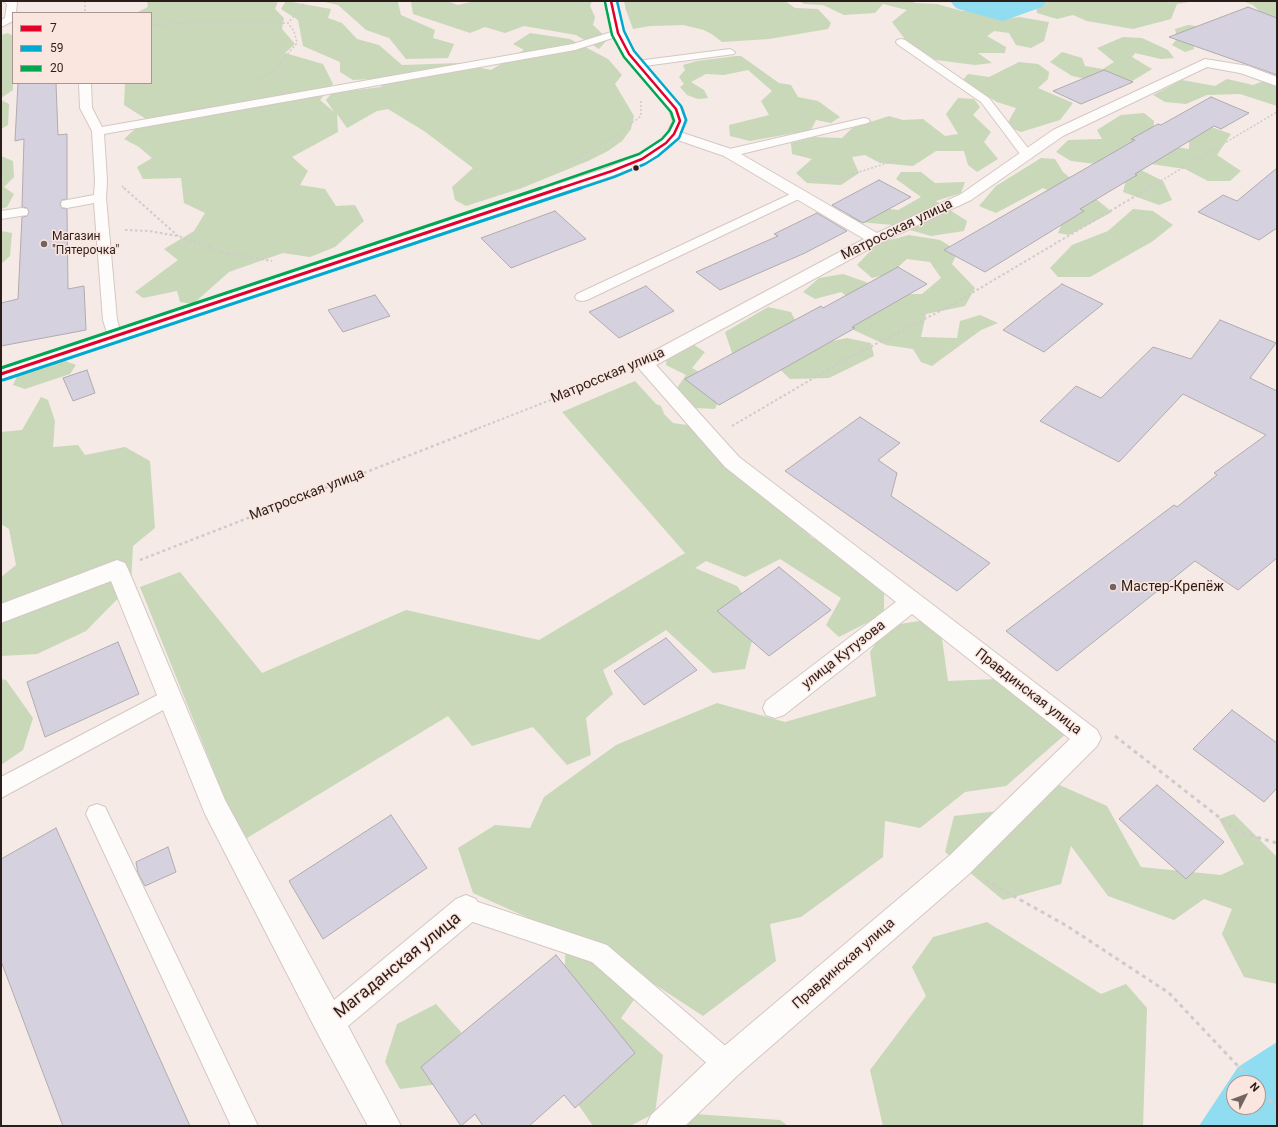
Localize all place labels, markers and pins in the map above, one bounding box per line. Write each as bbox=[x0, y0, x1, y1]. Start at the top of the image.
unlabelled marker bbox=[631, 163, 641, 173]
place label: Магазин "Пятерочка" bbox=[52, 230, 119, 258]
marker: Магазин "Пятерочка" bbox=[39, 239, 49, 249]
place label: Мастер-Крепёж bbox=[1121, 579, 1224, 595]
marker: Мастер-Крепёж bbox=[1108, 582, 1118, 592]

